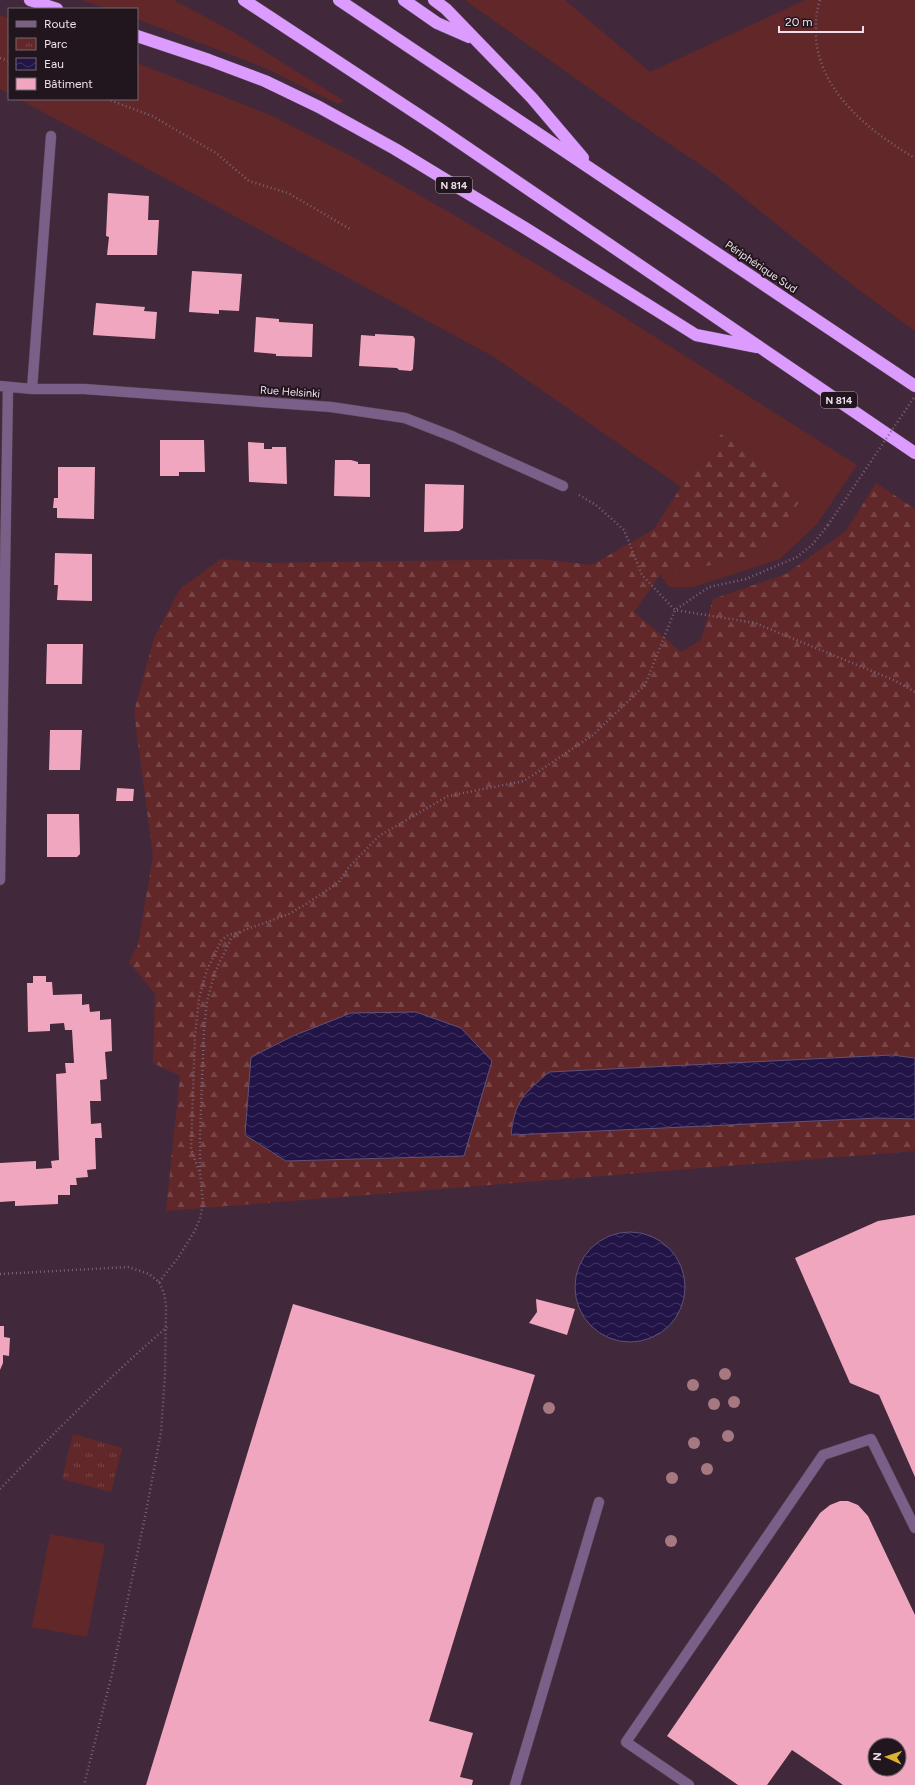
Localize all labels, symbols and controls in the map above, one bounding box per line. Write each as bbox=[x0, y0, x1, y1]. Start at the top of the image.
legend bbox=[8, 8, 138, 100]
scale bar bbox=[779, 8, 863, 34]
text: 20 m bbox=[785, 15, 813, 29]
text: Route bbox=[44, 17, 77, 31]
text: Parc bbox=[44, 37, 68, 51]
text: Eau bbox=[44, 57, 64, 71]
text: Bâtiment bbox=[44, 77, 93, 91]
road number: N 814 bbox=[436, 177, 472, 193]
street label: Périphérique Sud bbox=[723, 238, 799, 296]
street label: Rue Helsinki bbox=[260, 383, 320, 401]
road number: N 814 bbox=[821, 392, 857, 408]
north arrow bbox=[867, 1737, 907, 1777]
text: N bbox=[871, 1752, 884, 1761]

